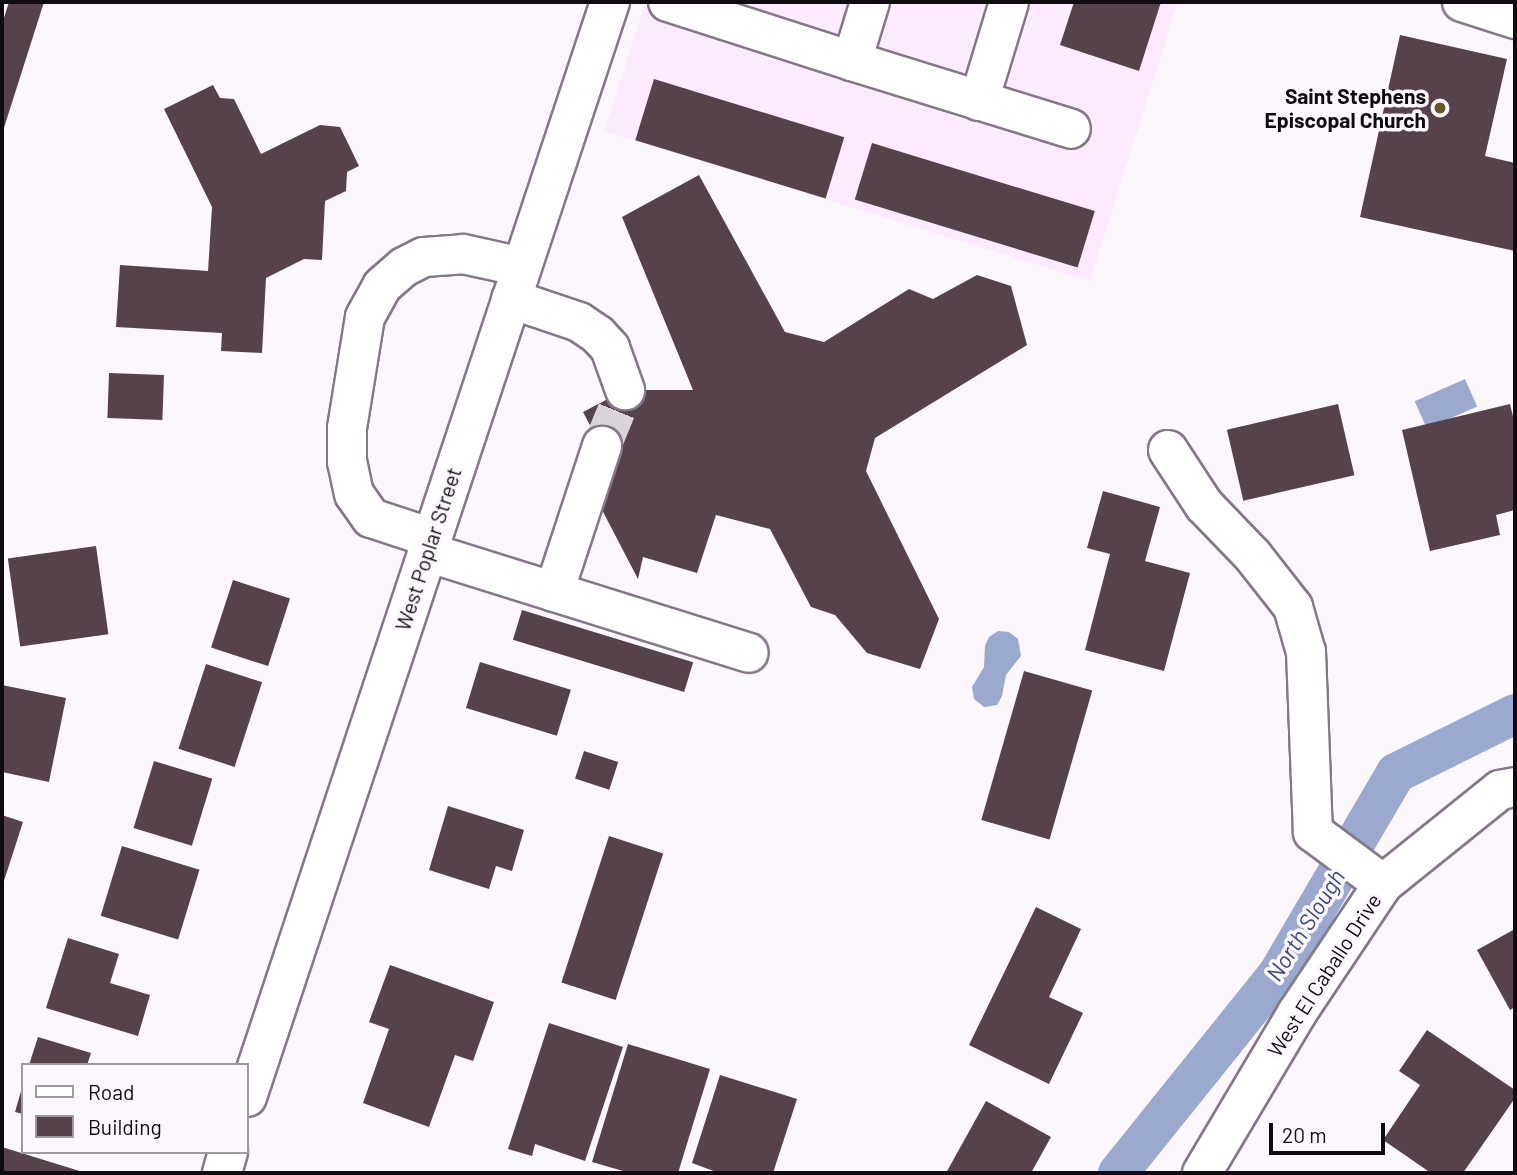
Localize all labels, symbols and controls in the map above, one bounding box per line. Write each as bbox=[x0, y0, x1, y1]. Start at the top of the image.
place label: Saint Stephens Episcopal Church bbox=[1264, 83, 1426, 133]
marker: Saint Stephens Episcopal Church bbox=[1432, 100, 1448, 116]
street label: West Poplar Street bbox=[390, 464, 466, 634]
water label: North Slough bbox=[1260, 864, 1350, 986]
street label: West El Caballo Drive bbox=[1262, 889, 1386, 1061]
legend bbox=[21, 1063, 248, 1154]
text: Road bbox=[88, 1079, 134, 1104]
scale bar bbox=[1272, 1108, 1388, 1152]
text: Building bbox=[88, 1114, 162, 1139]
text: 20 m bbox=[1282, 1122, 1327, 1147]

